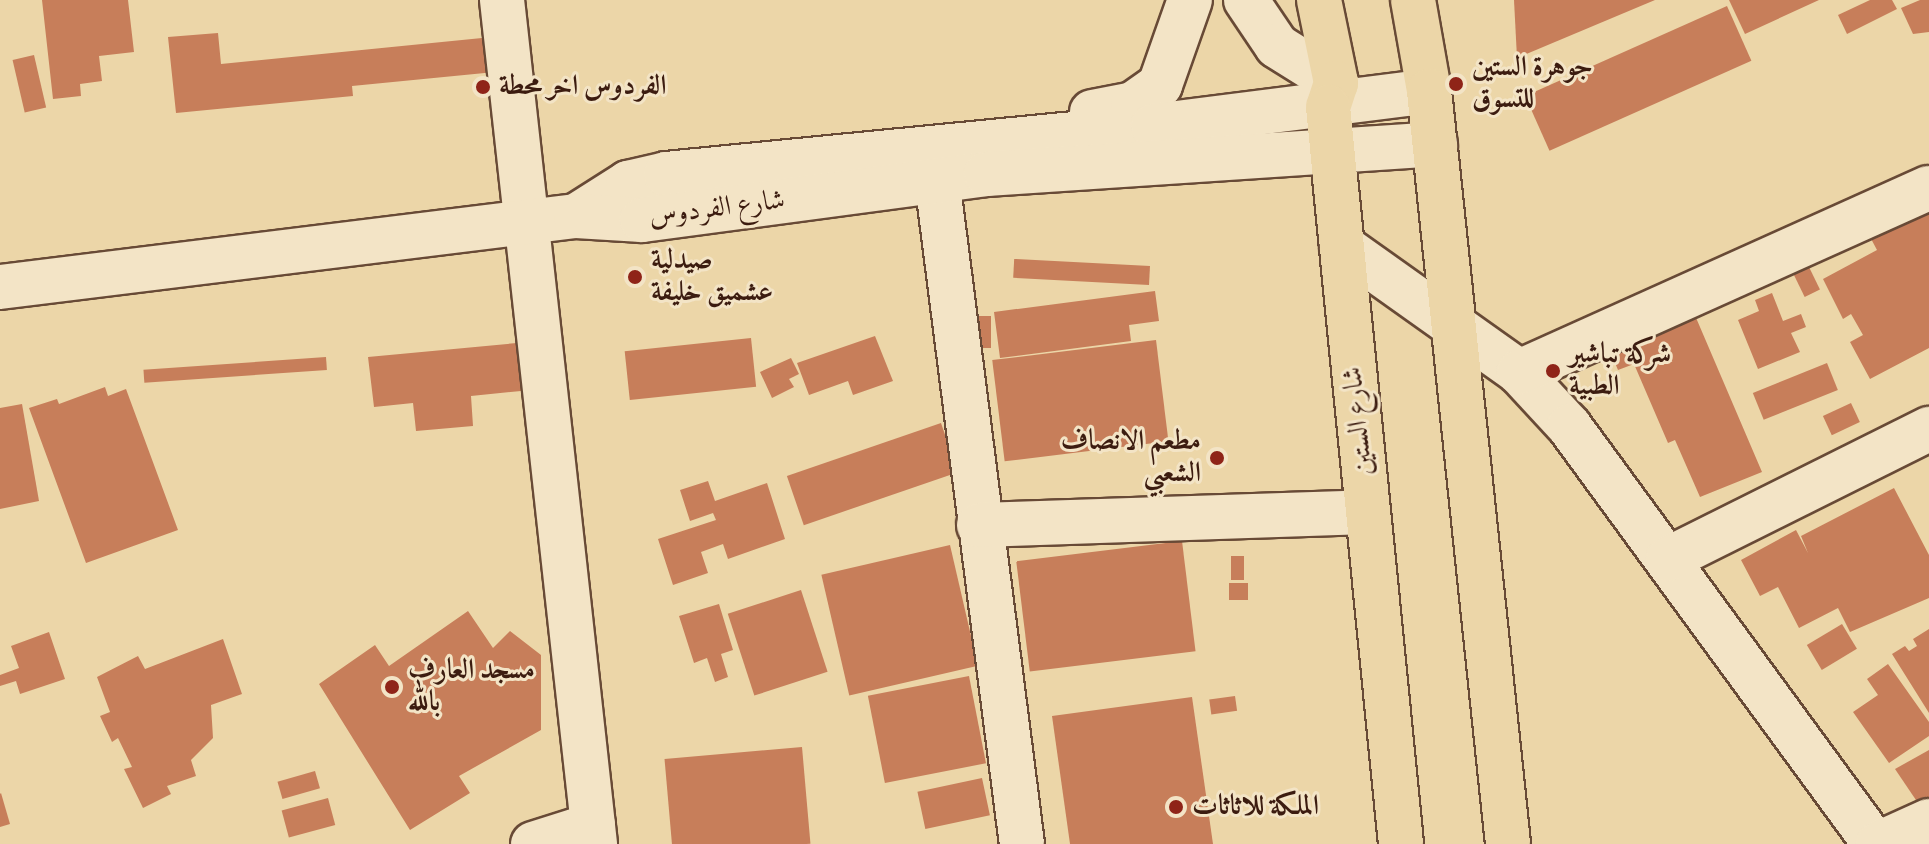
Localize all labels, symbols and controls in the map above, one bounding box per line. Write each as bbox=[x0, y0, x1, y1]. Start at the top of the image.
place label: جوهرة الستين للتسوق bbox=[1472, 51, 1593, 117]
place label: الفردوس اخر محطة bbox=[499, 70, 667, 104]
marker: جوهرة الستين للتسوق bbox=[1447, 75, 1465, 93]
marker: الفردوس اخر محطة bbox=[474, 78, 492, 96]
street label: شارع الفردوس bbox=[647, 184, 787, 234]
place label: صيدلية عشميق خليفة bbox=[651, 244, 773, 310]
marker: صيدلية عشميق خليفة bbox=[626, 268, 644, 286]
place label: شركة تباشير الطبية bbox=[1569, 338, 1671, 404]
marker: شركة تباشير الطبية bbox=[1544, 362, 1562, 380]
street label: شارع الستين bbox=[1337, 365, 1381, 477]
place label: مطعم الانصاف الشعبي bbox=[1061, 425, 1201, 491]
marker: مطعم الانصاف الشعبي bbox=[1208, 449, 1226, 467]
place label: مسجد العارف بالله bbox=[408, 654, 535, 720]
marker: مسجد العارف بالله bbox=[383, 678, 401, 696]
place label: الملكة للاثاثات bbox=[1192, 790, 1319, 824]
marker: الملكة للاثاثات bbox=[1167, 798, 1185, 816]

